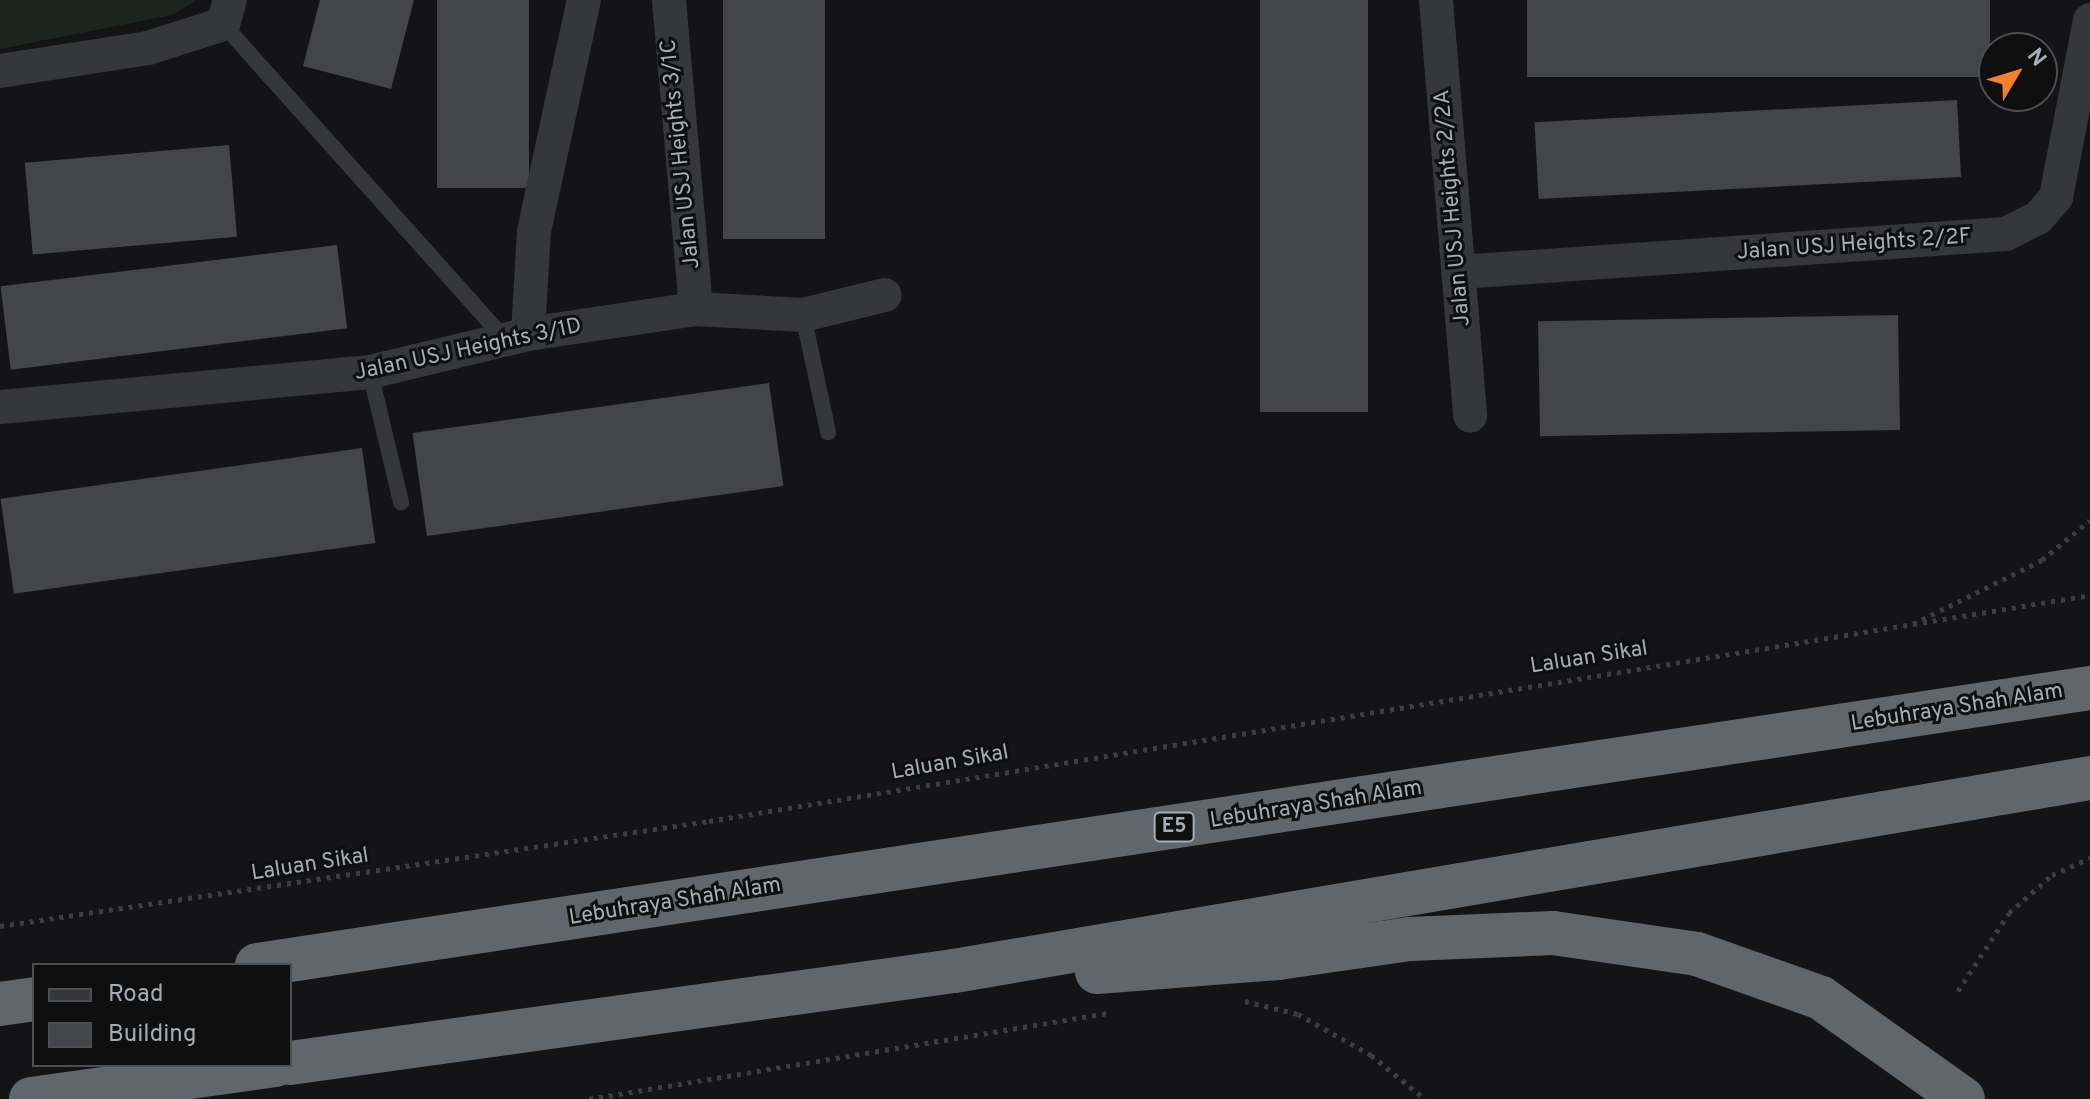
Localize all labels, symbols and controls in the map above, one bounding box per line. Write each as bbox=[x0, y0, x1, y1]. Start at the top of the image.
north arrow bbox=[1978, 32, 2058, 112]
street label: Jalan USJ Heights 3/1C bbox=[656, 38, 706, 270]
text: N bbox=[2020, 44, 2051, 73]
street label: Jalan USJ Heights 2/2A bbox=[1429, 88, 1477, 328]
street label: Jalan USJ Heights 2/2F bbox=[1736, 224, 1972, 266]
street label: Jalan USJ Heights 3/1D bbox=[352, 313, 584, 387]
street label: Laluan Sikal bbox=[1528, 636, 1650, 680]
street label: Lebuhraya Shah Alam bbox=[1849, 678, 2065, 738]
street label: Laluan Sikal bbox=[889, 740, 1011, 786]
street label: Lebuhraya Shah Alam bbox=[1208, 775, 1424, 835]
road number: E5 bbox=[1152, 811, 1196, 843]
street label: Laluan Sikal bbox=[249, 843, 371, 887]
street label: Lebuhraya Shah Alam bbox=[567, 872, 783, 932]
legend bbox=[32, 963, 292, 1067]
text: Road bbox=[108, 980, 164, 1010]
text: Building bbox=[108, 1020, 197, 1050]

